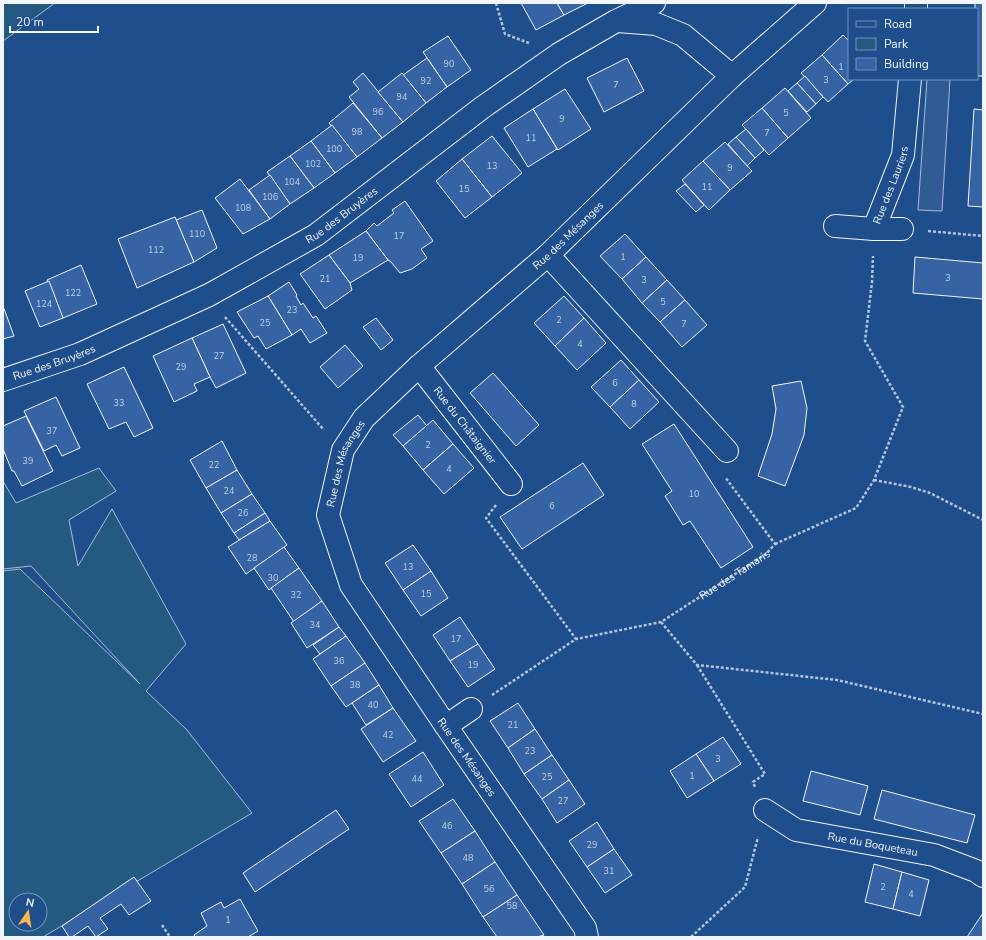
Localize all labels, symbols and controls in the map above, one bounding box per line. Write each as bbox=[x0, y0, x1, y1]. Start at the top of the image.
scale bar bbox=[10, 8, 98, 34]
legend bbox=[848, 8, 978, 80]
text: 20 m bbox=[16, 14, 44, 30]
text: Road bbox=[884, 16, 912, 32]
text: Park bbox=[884, 36, 909, 52]
text: Building bbox=[884, 56, 929, 72]
house number: 90 bbox=[444, 58, 454, 70]
house number: 1 bbox=[838, 61, 844, 73]
house number: 3 bbox=[823, 74, 829, 86]
house number: 92 bbox=[421, 75, 431, 87]
house number: 7 bbox=[613, 79, 619, 91]
house number: 94 bbox=[397, 91, 408, 103]
house number: 96 bbox=[373, 106, 383, 118]
house number: 5 bbox=[783, 107, 789, 119]
house number: 9 bbox=[559, 113, 565, 125]
house number: 98 bbox=[352, 126, 362, 138]
house number: 7 bbox=[764, 127, 770, 139]
house number: 11 bbox=[526, 132, 536, 144]
house number: 100 bbox=[326, 143, 342, 155]
street label: Rue des Lauriers bbox=[870, 146, 912, 226]
house number: 102 bbox=[305, 158, 321, 170]
house number: 13 bbox=[487, 160, 497, 172]
house number: 9 bbox=[727, 162, 733, 174]
house number: 104 bbox=[284, 176, 301, 188]
house number: 11 bbox=[702, 181, 712, 193]
street label: Rue des Bruyères bbox=[303, 183, 381, 247]
house number: 15 bbox=[459, 183, 469, 195]
house number: 106 bbox=[262, 191, 278, 203]
street label: Rue des Mésanges bbox=[529, 198, 607, 273]
house number: 108 bbox=[235, 202, 251, 214]
house number: 110 bbox=[189, 228, 205, 240]
house number: 17 bbox=[394, 230, 404, 242]
house number: 112 bbox=[148, 244, 164, 256]
house number: 1 bbox=[620, 251, 626, 263]
house number: 19 bbox=[353, 252, 363, 264]
house number: 3 bbox=[945, 272, 951, 284]
house number: 21 bbox=[320, 273, 330, 285]
house number: 3 bbox=[641, 274, 647, 286]
house number: 122 bbox=[65, 287, 81, 299]
house number: 5 bbox=[660, 296, 666, 308]
house number: 124 bbox=[36, 298, 53, 310]
house number: 23 bbox=[287, 304, 297, 316]
house number: 2 bbox=[556, 314, 562, 326]
house number: 25 bbox=[260, 317, 270, 329]
house number: 7 bbox=[681, 318, 687, 330]
house number: 4 bbox=[577, 338, 583, 350]
street label: Rue des Bruyères bbox=[11, 341, 98, 384]
house number: 27 bbox=[214, 350, 224, 362]
house number: 29 bbox=[176, 361, 186, 373]
house number: 6 bbox=[612, 377, 618, 389]
street label: Rue du Châtaignier bbox=[430, 384, 500, 467]
house number: 33 bbox=[114, 397, 124, 409]
house number: 8 bbox=[631, 398, 637, 410]
street label: Rue des Mésanges bbox=[323, 417, 369, 509]
house number: 37 bbox=[47, 425, 57, 437]
house number: 2 bbox=[425, 439, 431, 451]
house number: 39 bbox=[23, 455, 33, 467]
house number: 22 bbox=[209, 459, 219, 471]
house number: 4 bbox=[446, 463, 452, 475]
house number: 24 bbox=[224, 485, 235, 497]
house number: 10 bbox=[689, 488, 699, 500]
house number: 6 bbox=[549, 500, 555, 512]
house number: 26 bbox=[238, 507, 248, 519]
street label: Rue des Tamaris bbox=[696, 547, 774, 603]
house number: 28 bbox=[247, 552, 257, 564]
house number: 13 bbox=[403, 561, 413, 573]
house number: 30 bbox=[268, 572, 278, 584]
house number: 15 bbox=[421, 588, 431, 600]
house number: 32 bbox=[291, 589, 301, 601]
house number: 34 bbox=[310, 619, 321, 631]
house number: 17 bbox=[451, 633, 461, 645]
house number: 36 bbox=[334, 655, 344, 667]
house number: 19 bbox=[468, 659, 478, 671]
house number: 38 bbox=[350, 679, 360, 691]
house number: 40 bbox=[368, 699, 378, 711]
street label: Rue des Mésanges bbox=[434, 715, 499, 800]
house number: 21 bbox=[508, 719, 518, 731]
house number: 42 bbox=[383, 729, 393, 741]
house number: 23 bbox=[525, 745, 535, 757]
house number: 3 bbox=[715, 753, 721, 765]
house number: 1 bbox=[689, 770, 695, 782]
house number: 25 bbox=[542, 771, 552, 783]
house number: 44 bbox=[412, 773, 423, 785]
house number: 27 bbox=[558, 795, 568, 807]
house number: 46 bbox=[442, 820, 452, 832]
street label: Rue du Boqueteau bbox=[826, 829, 919, 860]
house number: 29 bbox=[587, 839, 597, 851]
house number: 48 bbox=[463, 852, 473, 864]
house number: 31 bbox=[604, 865, 614, 877]
house number: 2 bbox=[880, 881, 886, 893]
house number: 56 bbox=[484, 883, 494, 895]
house number: 4 bbox=[908, 888, 914, 900]
north arrow bbox=[8, 892, 48, 932]
text: N bbox=[24, 895, 36, 911]
house number: 58 bbox=[507, 900, 517, 912]
house number: 1 bbox=[225, 914, 231, 926]

